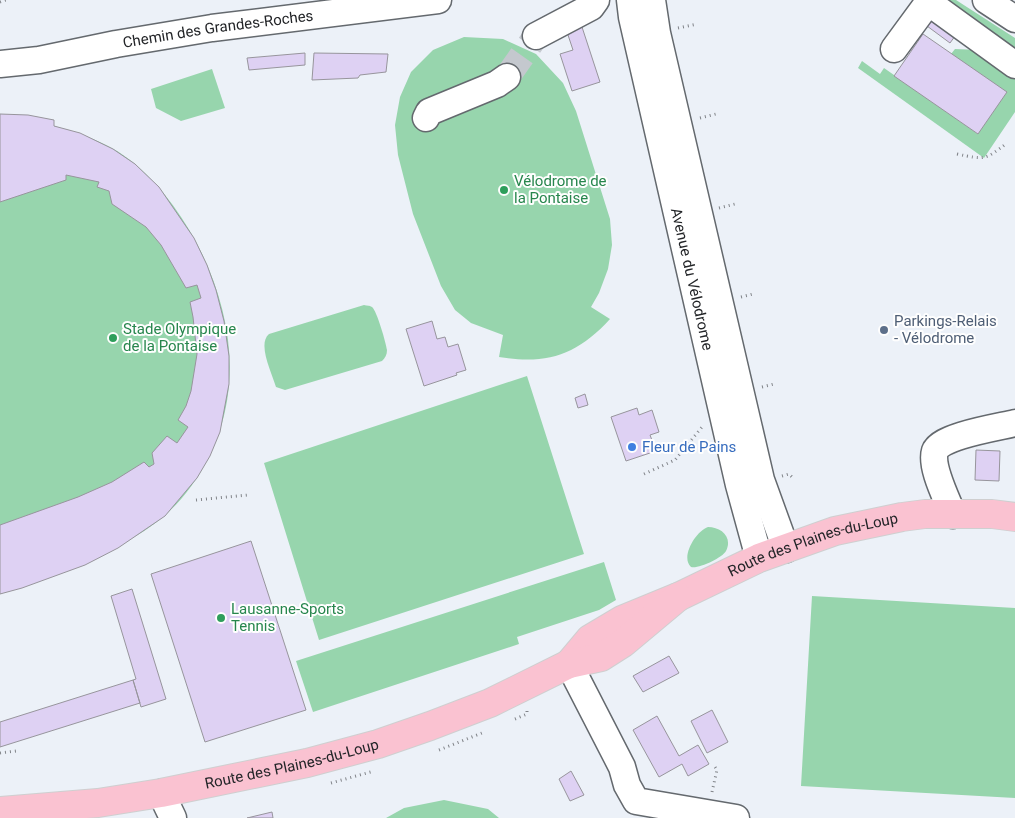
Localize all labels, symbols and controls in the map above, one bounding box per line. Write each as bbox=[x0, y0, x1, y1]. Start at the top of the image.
street label: Chemin des Grandes-Roches bbox=[121, 7, 314, 52]
place label: Vélodrome de la Pontaise bbox=[514, 172, 607, 207]
marker: Vélodrome de la Pontaise bbox=[498, 184, 510, 196]
street label: Avenue du Vélodrome bbox=[667, 206, 717, 352]
place label: Parkings-Relais - Vélodrome bbox=[894, 312, 997, 347]
place label: Stade Olympique de la Pontaise bbox=[123, 320, 236, 355]
marker: Parkings-Relais - Vélodrome bbox=[878, 324, 890, 336]
marker: Stade Olympique de la Pontaise bbox=[107, 332, 119, 344]
place label: Fleur de Pains bbox=[642, 438, 736, 456]
marker: Fleur de Pains bbox=[626, 441, 638, 453]
street label: Route des Plaines-du-Loup bbox=[725, 509, 900, 581]
place label: Lausanne-Sports Tennis bbox=[231, 600, 344, 635]
marker: Lausanne-Sports Tennis bbox=[215, 612, 227, 624]
street label: Route des Plaines-du-Loup bbox=[203, 735, 381, 793]

